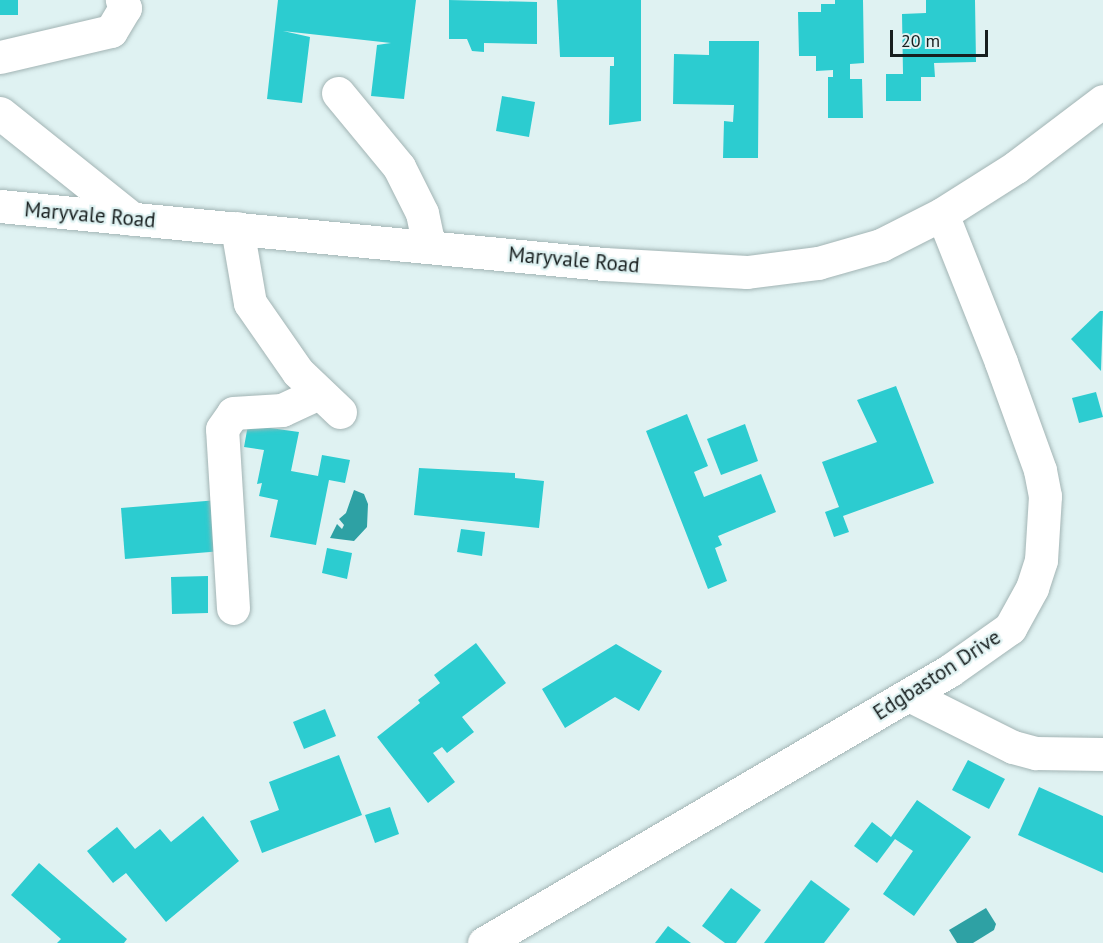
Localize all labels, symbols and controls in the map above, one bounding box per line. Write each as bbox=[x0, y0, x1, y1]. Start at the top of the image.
scale bar bbox=[893, 18, 990, 56]
text: 20 m bbox=[901, 29, 940, 52]
street label: Maryvale Road bbox=[23, 197, 157, 233]
street label: Maryvale Road bbox=[507, 242, 641, 278]
street label: Edgbaston Drive bbox=[869, 624, 1005, 726]

